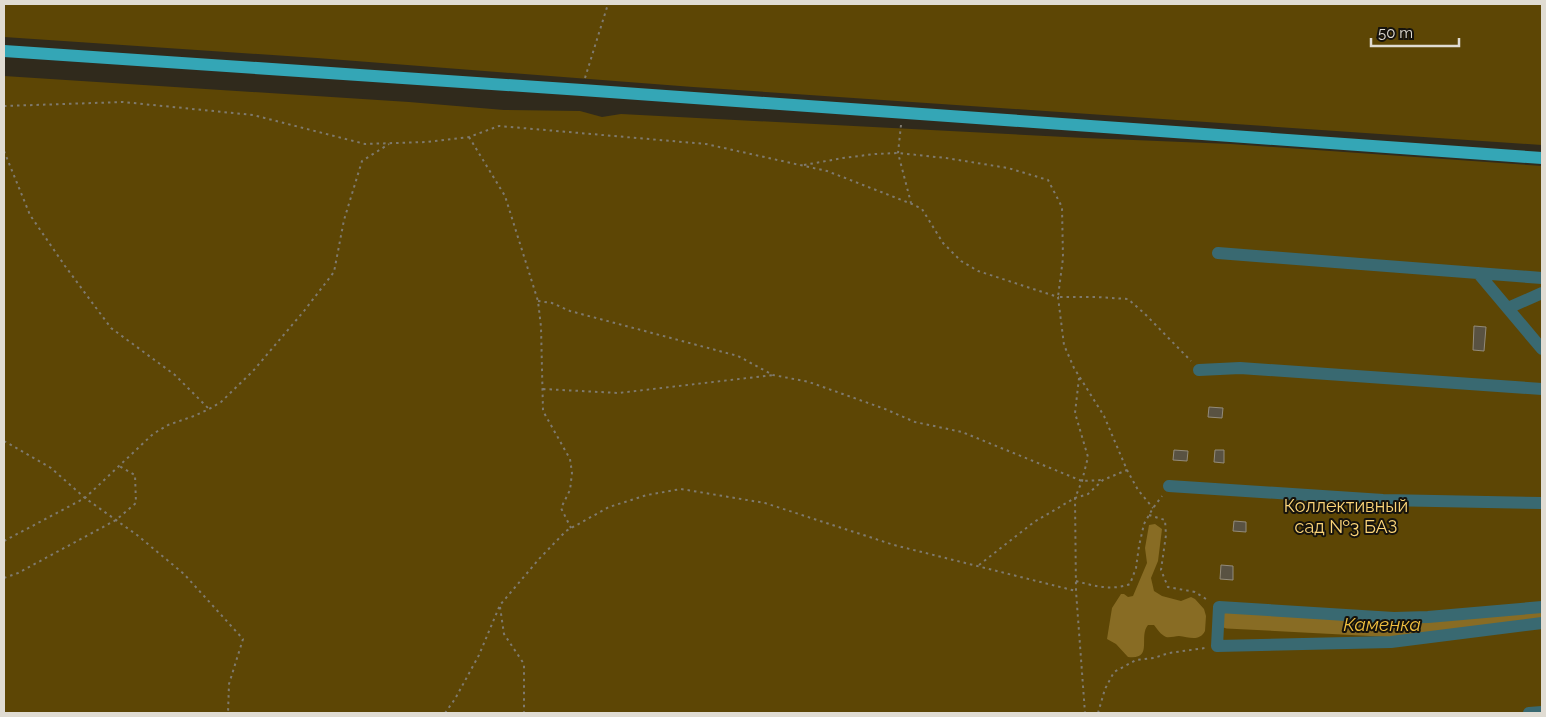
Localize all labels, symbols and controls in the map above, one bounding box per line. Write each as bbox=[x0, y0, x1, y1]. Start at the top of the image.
scale bar bbox=[1371, 15, 1458, 47]
text: 50 m bbox=[1378, 24, 1413, 42]
park label: Коллективный сад №3 БАЗ bbox=[1284, 495, 1408, 537]
water label: Каменка bbox=[1343, 613, 1421, 635]

